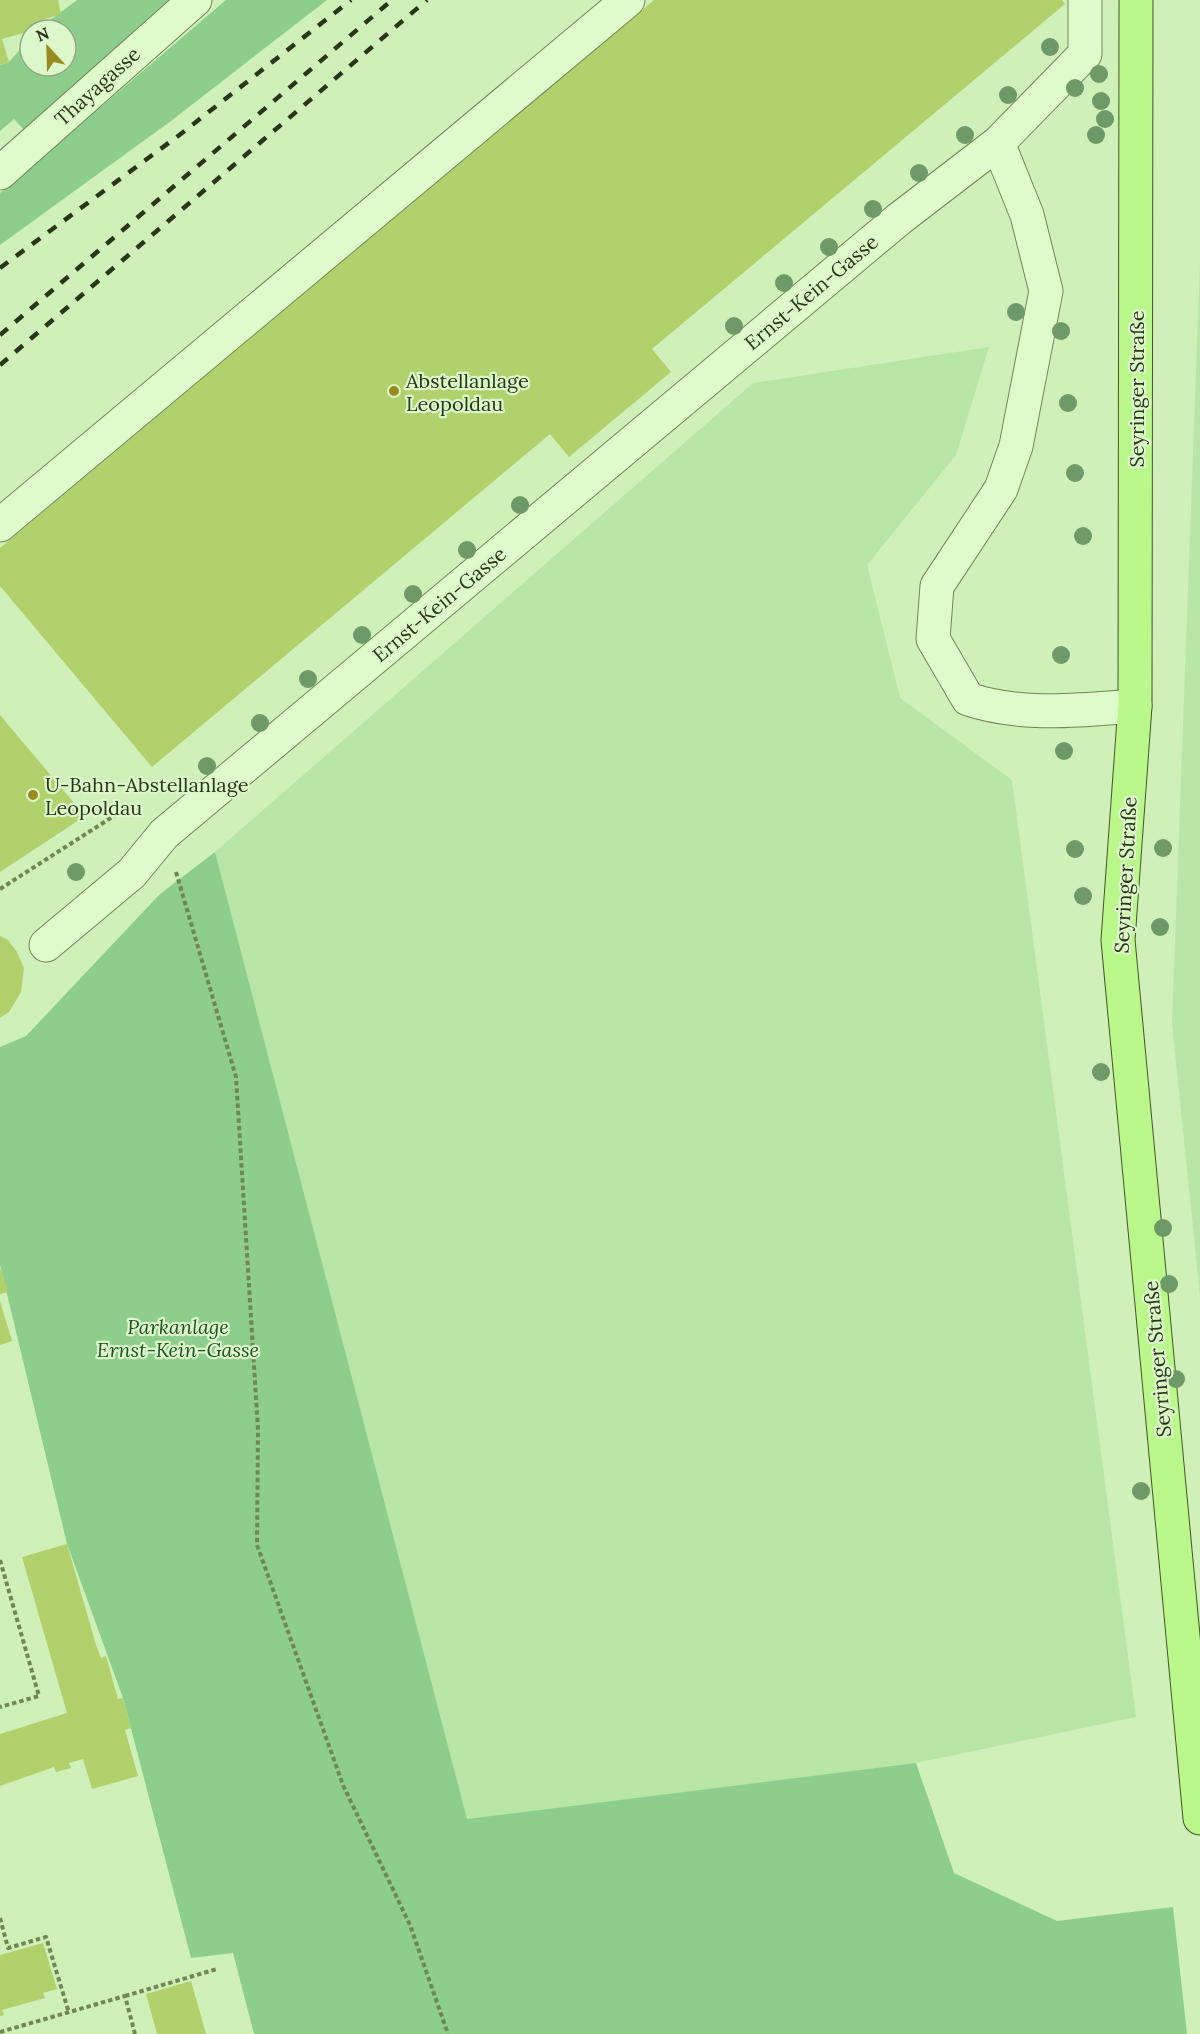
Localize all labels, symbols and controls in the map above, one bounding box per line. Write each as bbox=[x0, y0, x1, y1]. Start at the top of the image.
north arrow bbox=[18, 18, 78, 78]
text: N bbox=[33, 23, 52, 46]
street label: Thayagasse bbox=[49, 41, 145, 131]
street label: Ernst-Kein-Gasse bbox=[739, 229, 883, 355]
street label: Seyringer Straße bbox=[1124, 310, 1149, 468]
place label: Abstellanlage Leopoldau bbox=[405, 368, 529, 416]
marker: Abstellanlage Leopoldau bbox=[387, 384, 401, 398]
street label: Ernst-Kein-Gasse bbox=[367, 541, 511, 667]
place label: U-Bahn-Abstellanlage Leopoldau bbox=[45, 772, 249, 820]
marker: U-Bahn-Abstellanlage Leopoldau bbox=[26, 788, 40, 802]
street label: Seyringer Straße bbox=[1108, 796, 1142, 954]
street label: Seyringer Straße bbox=[1138, 1280, 1176, 1438]
park label: Parkanlage Ernst-Kein-Gasse bbox=[97, 1314, 259, 1362]

